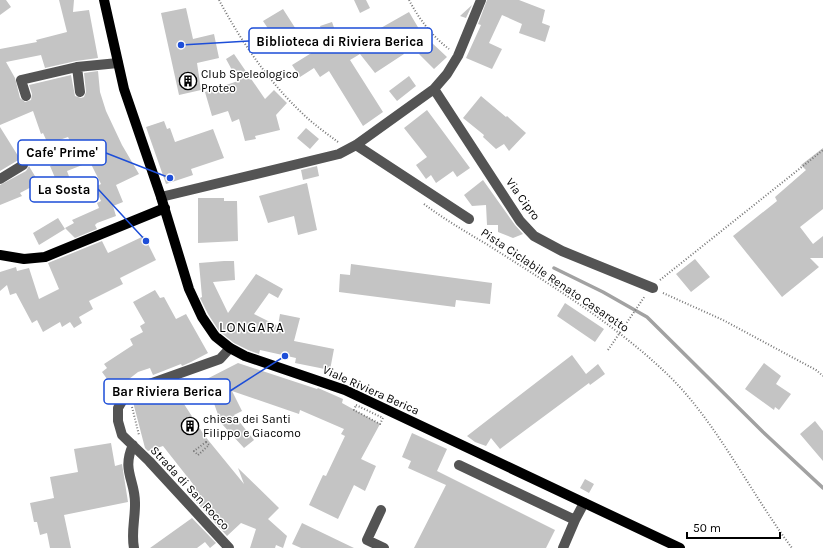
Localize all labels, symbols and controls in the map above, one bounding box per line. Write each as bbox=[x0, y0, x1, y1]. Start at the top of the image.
callout: Biblioteca di Riviera Berica bbox=[249, 28, 432, 53]
text: Biblioteca di Riviera Berica bbox=[256, 34, 424, 49]
place label: Club Speleologico Proteo bbox=[201, 67, 298, 95]
building icon: Club Speleologico Proteo bbox=[178, 71, 198, 91]
callout: Cafe' Prime' bbox=[18, 140, 106, 165]
text: Cafe' Prime' bbox=[26, 145, 98, 160]
street label: Via Cipro bbox=[503, 175, 543, 223]
callout: La Sosta bbox=[30, 177, 98, 202]
text: La Sosta bbox=[38, 182, 90, 197]
street label: Pista Ciclabile Renato Casarotto bbox=[478, 225, 632, 335]
district label: LONGARA bbox=[219, 319, 285, 336]
street label: Viale Riviera Berica bbox=[321, 362, 421, 418]
callout: Bar Riviera Berica bbox=[104, 379, 230, 404]
text: Bar Riviera Berica bbox=[112, 384, 222, 399]
place label: chiesa dei Santi Filippo e Giacomo bbox=[203, 412, 301, 440]
building icon: chiesa dei Santi Filippo e Giacomo bbox=[180, 416, 200, 436]
street label: Strada di San Rocco bbox=[147, 443, 233, 533]
scale bar bbox=[687, 514, 780, 540]
text: 50 m bbox=[693, 521, 721, 535]

